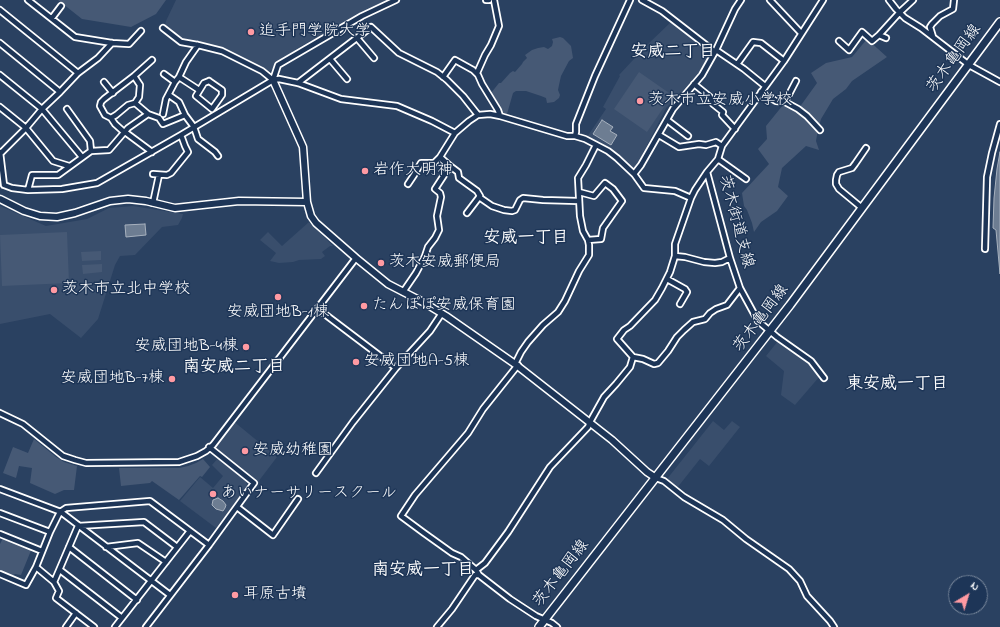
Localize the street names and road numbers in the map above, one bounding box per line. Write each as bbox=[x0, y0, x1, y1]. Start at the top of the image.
street label: 茨木亀岡線 bbox=[924, 21, 986, 97]
street label: 茨木街道支線 bbox=[713, 173, 757, 271]
street label: 茨木亀岡線 bbox=[730, 281, 794, 357]
street label: 茨木亀岡線 bbox=[530, 537, 594, 611]

